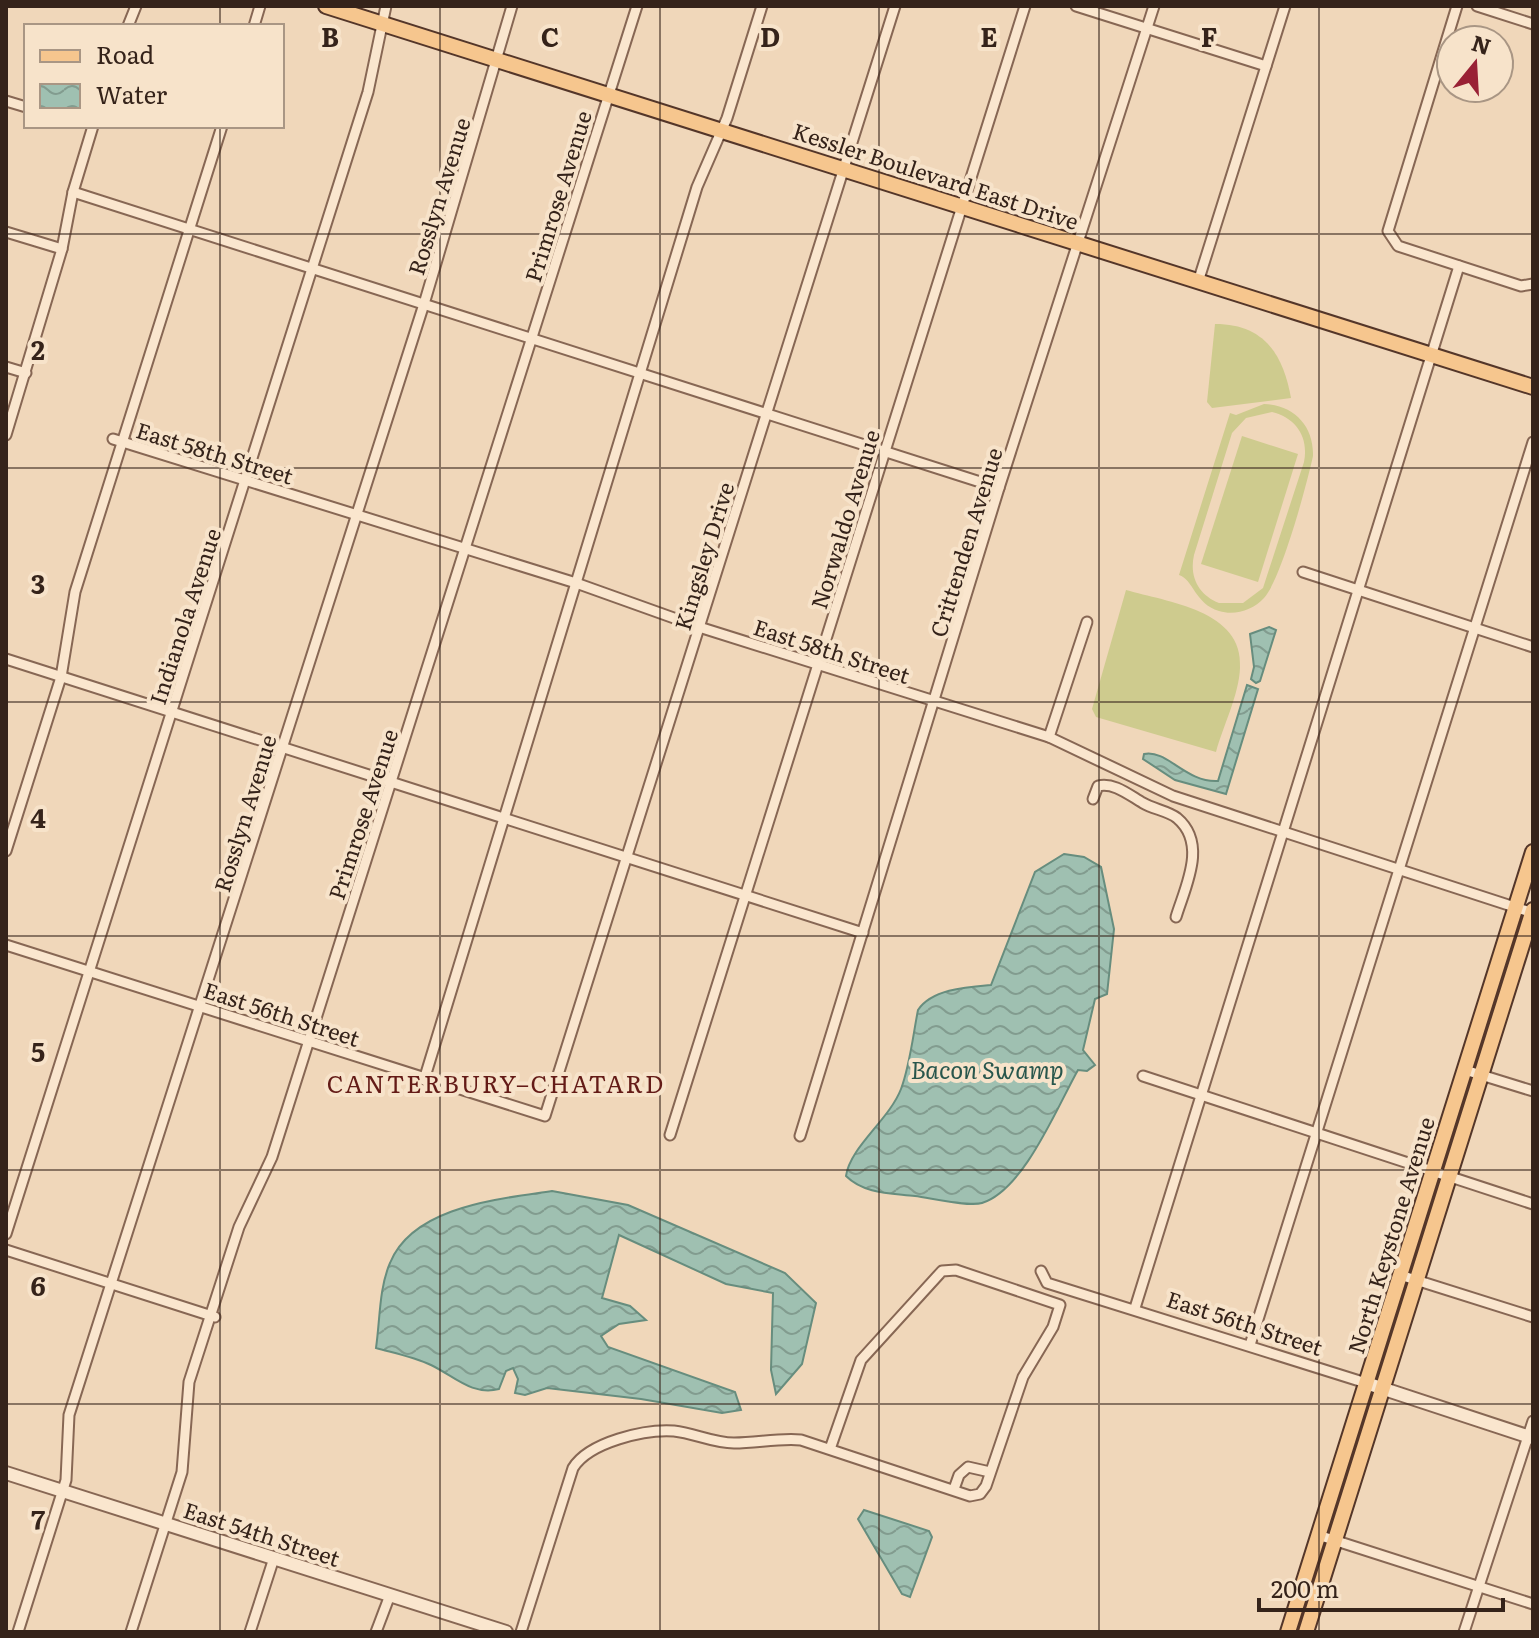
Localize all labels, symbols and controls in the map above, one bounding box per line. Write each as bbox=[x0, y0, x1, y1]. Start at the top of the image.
text: B bbox=[321, 16, 339, 55]
text: C bbox=[541, 16, 559, 55]
text: D bbox=[760, 16, 780, 55]
text: E bbox=[980, 16, 998, 55]
text: F bbox=[1201, 16, 1217, 55]
legend bbox=[24, 24, 284, 128]
north arrow bbox=[1435, 24, 1515, 104]
text: N bbox=[1468, 25, 1496, 62]
text: Road bbox=[96, 36, 155, 71]
text: Water bbox=[96, 76, 168, 111]
street label: Primrose Avenue bbox=[515, 106, 599, 286]
street label: Rosslyn Avenue bbox=[398, 113, 478, 279]
street label: Kessler Boulevard East Drive bbox=[789, 113, 1083, 237]
text: 2 bbox=[31, 329, 45, 368]
street label: East 58th Street bbox=[132, 412, 298, 492]
street label: Norwaldo Avenue bbox=[801, 425, 887, 613]
street label: Crittenden Avenue bbox=[921, 443, 1009, 641]
street label: Kingsley Drive bbox=[665, 478, 741, 634]
street label: Indianola Avenue bbox=[140, 524, 228, 708]
text: 3 bbox=[31, 563, 45, 602]
street label: East 58th Street bbox=[750, 609, 915, 691]
street label: Primrose Avenue bbox=[319, 724, 405, 904]
street label: Rosslyn Avenue bbox=[204, 730, 284, 896]
text: 4 bbox=[30, 797, 46, 836]
street label: East 56th Street bbox=[200, 972, 364, 1054]
text: 5 bbox=[31, 1031, 45, 1070]
water label: Bacon Swamp bbox=[910, 1051, 1064, 1086]
district label: CANTERBURY–CHATARD bbox=[327, 1065, 665, 1100]
street label: North Keystone Avenue bbox=[1338, 1112, 1442, 1358]
text: 6 bbox=[30, 1265, 46, 1304]
street label: East 56th Street bbox=[1163, 1281, 1327, 1363]
street label: East 54th Street bbox=[180, 1492, 345, 1574]
text: 7 bbox=[31, 1499, 45, 1538]
scale bar bbox=[1259, 1562, 1503, 1612]
text: 200 m bbox=[1271, 1570, 1339, 1605]

